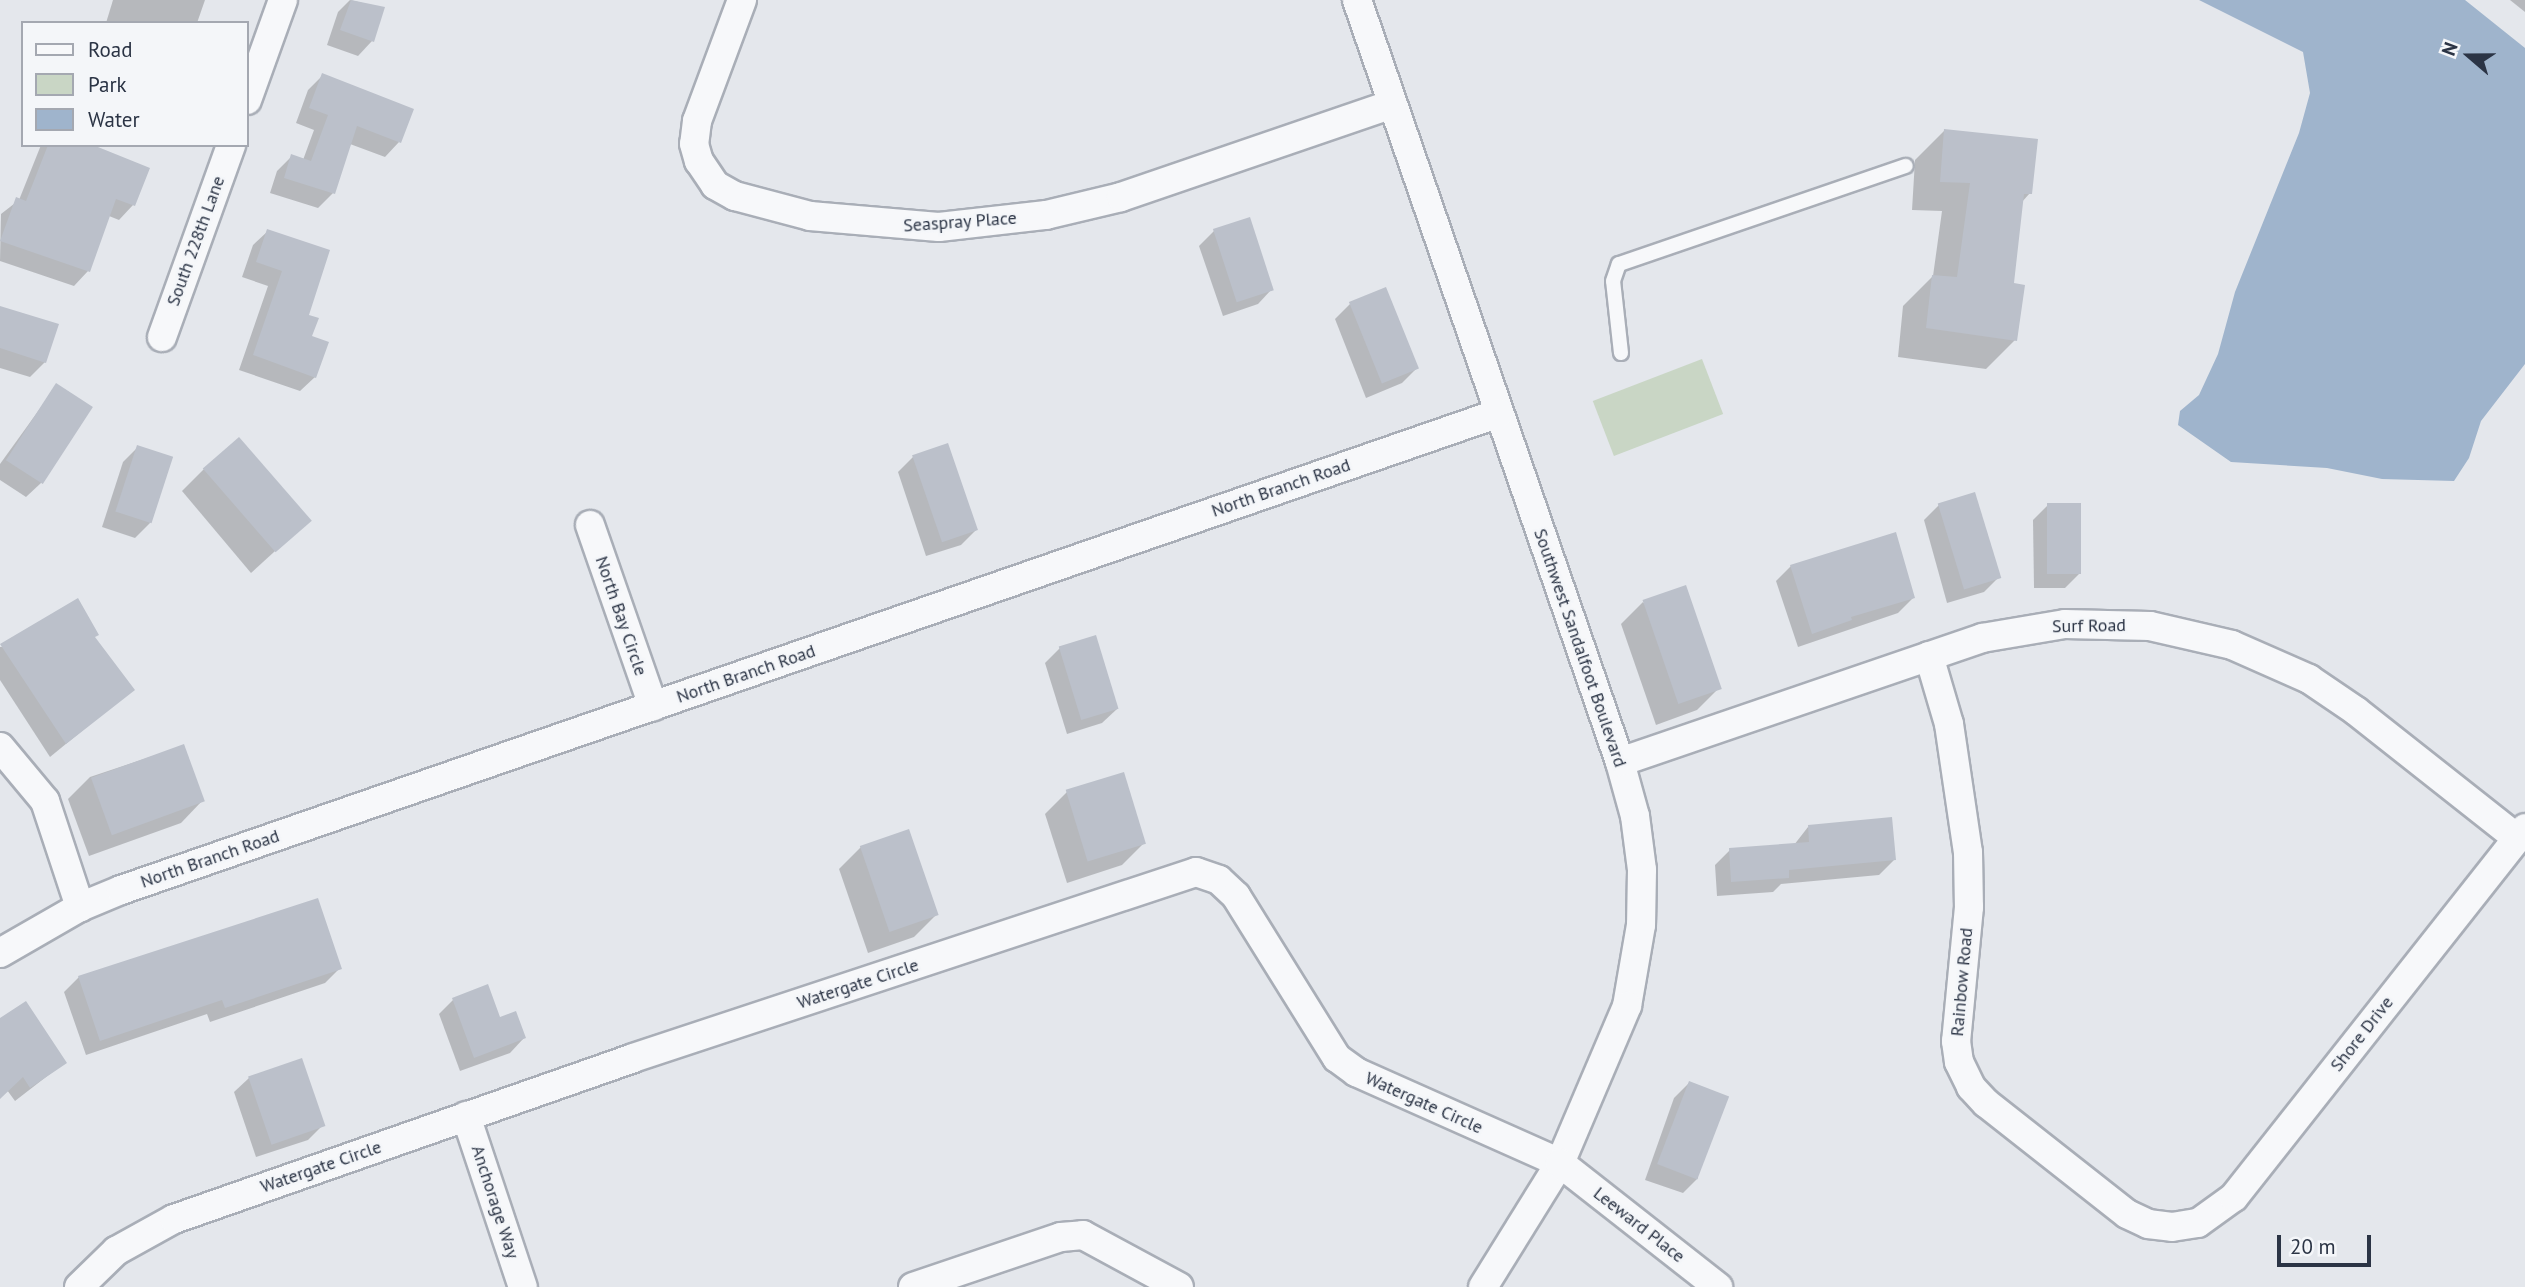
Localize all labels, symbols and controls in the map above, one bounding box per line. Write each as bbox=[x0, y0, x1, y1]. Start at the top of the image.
legend bbox=[21, 21, 248, 147]
north arrow bbox=[2434, 21, 2504, 91]
text: Road bbox=[88, 36, 132, 63]
text: N bbox=[2436, 39, 2463, 59]
text: Park bbox=[88, 71, 127, 98]
text: Water bbox=[88, 106, 140, 133]
street label: South 228th Lane bbox=[162, 173, 230, 309]
street label: Seaspray Place bbox=[902, 207, 1018, 237]
street label: North Branch Road bbox=[1209, 454, 1353, 522]
street label: Southwest Sandalfoot Boulevard bbox=[1529, 526, 1631, 770]
street label: North Bay Circle bbox=[590, 553, 652, 679]
street label: Surf Road bbox=[2052, 615, 2126, 637]
street label: North Branch Road bbox=[674, 640, 818, 708]
street label: North Branch Road bbox=[138, 825, 282, 893]
street label: Rainbow Road bbox=[1946, 927, 1978, 1037]
street label: Watergate Circle bbox=[795, 954, 921, 1014]
street label: Shore Drive bbox=[2326, 992, 2398, 1076]
street label: Watergate Circle bbox=[1362, 1067, 1486, 1139]
street label: Watergate Circle bbox=[258, 1136, 384, 1198]
street label: Anchorage Way bbox=[466, 1142, 524, 1262]
street label: Leeward Place bbox=[1589, 1183, 1689, 1267]
scale bar bbox=[2280, 1220, 2374, 1264]
text: 20 m bbox=[2290, 1233, 2336, 1260]

